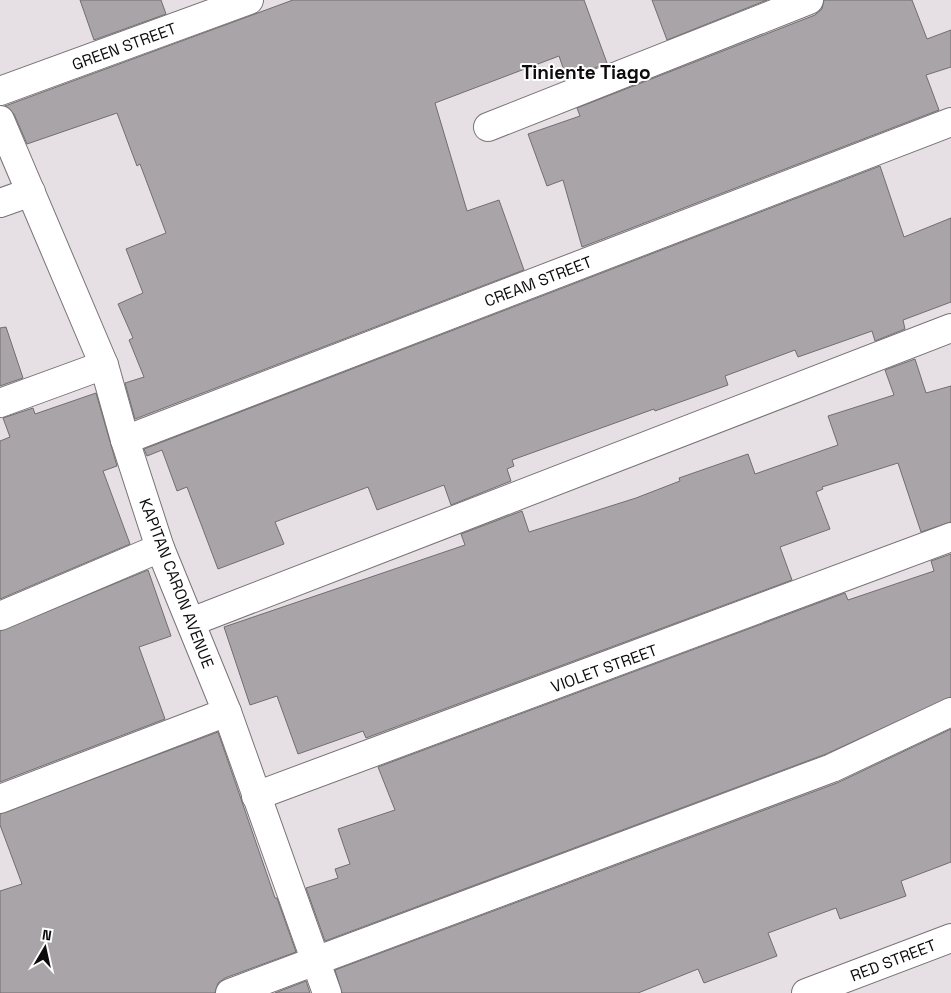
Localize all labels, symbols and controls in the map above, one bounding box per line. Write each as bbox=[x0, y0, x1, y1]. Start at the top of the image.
street label: GREEN STREET bbox=[69, 18, 179, 75]
district label: Tiniente Tiago bbox=[521, 60, 651, 85]
street label: CREAM STREET bbox=[481, 251, 595, 312]
street label: KAPITAN CARON AVENUE bbox=[134, 495, 219, 671]
street label: VIOLET STREET bbox=[548, 640, 660, 697]
north arrow bbox=[20, 923, 70, 973]
text: N bbox=[41, 926, 53, 945]
street label: RED STREET bbox=[847, 935, 939, 986]

